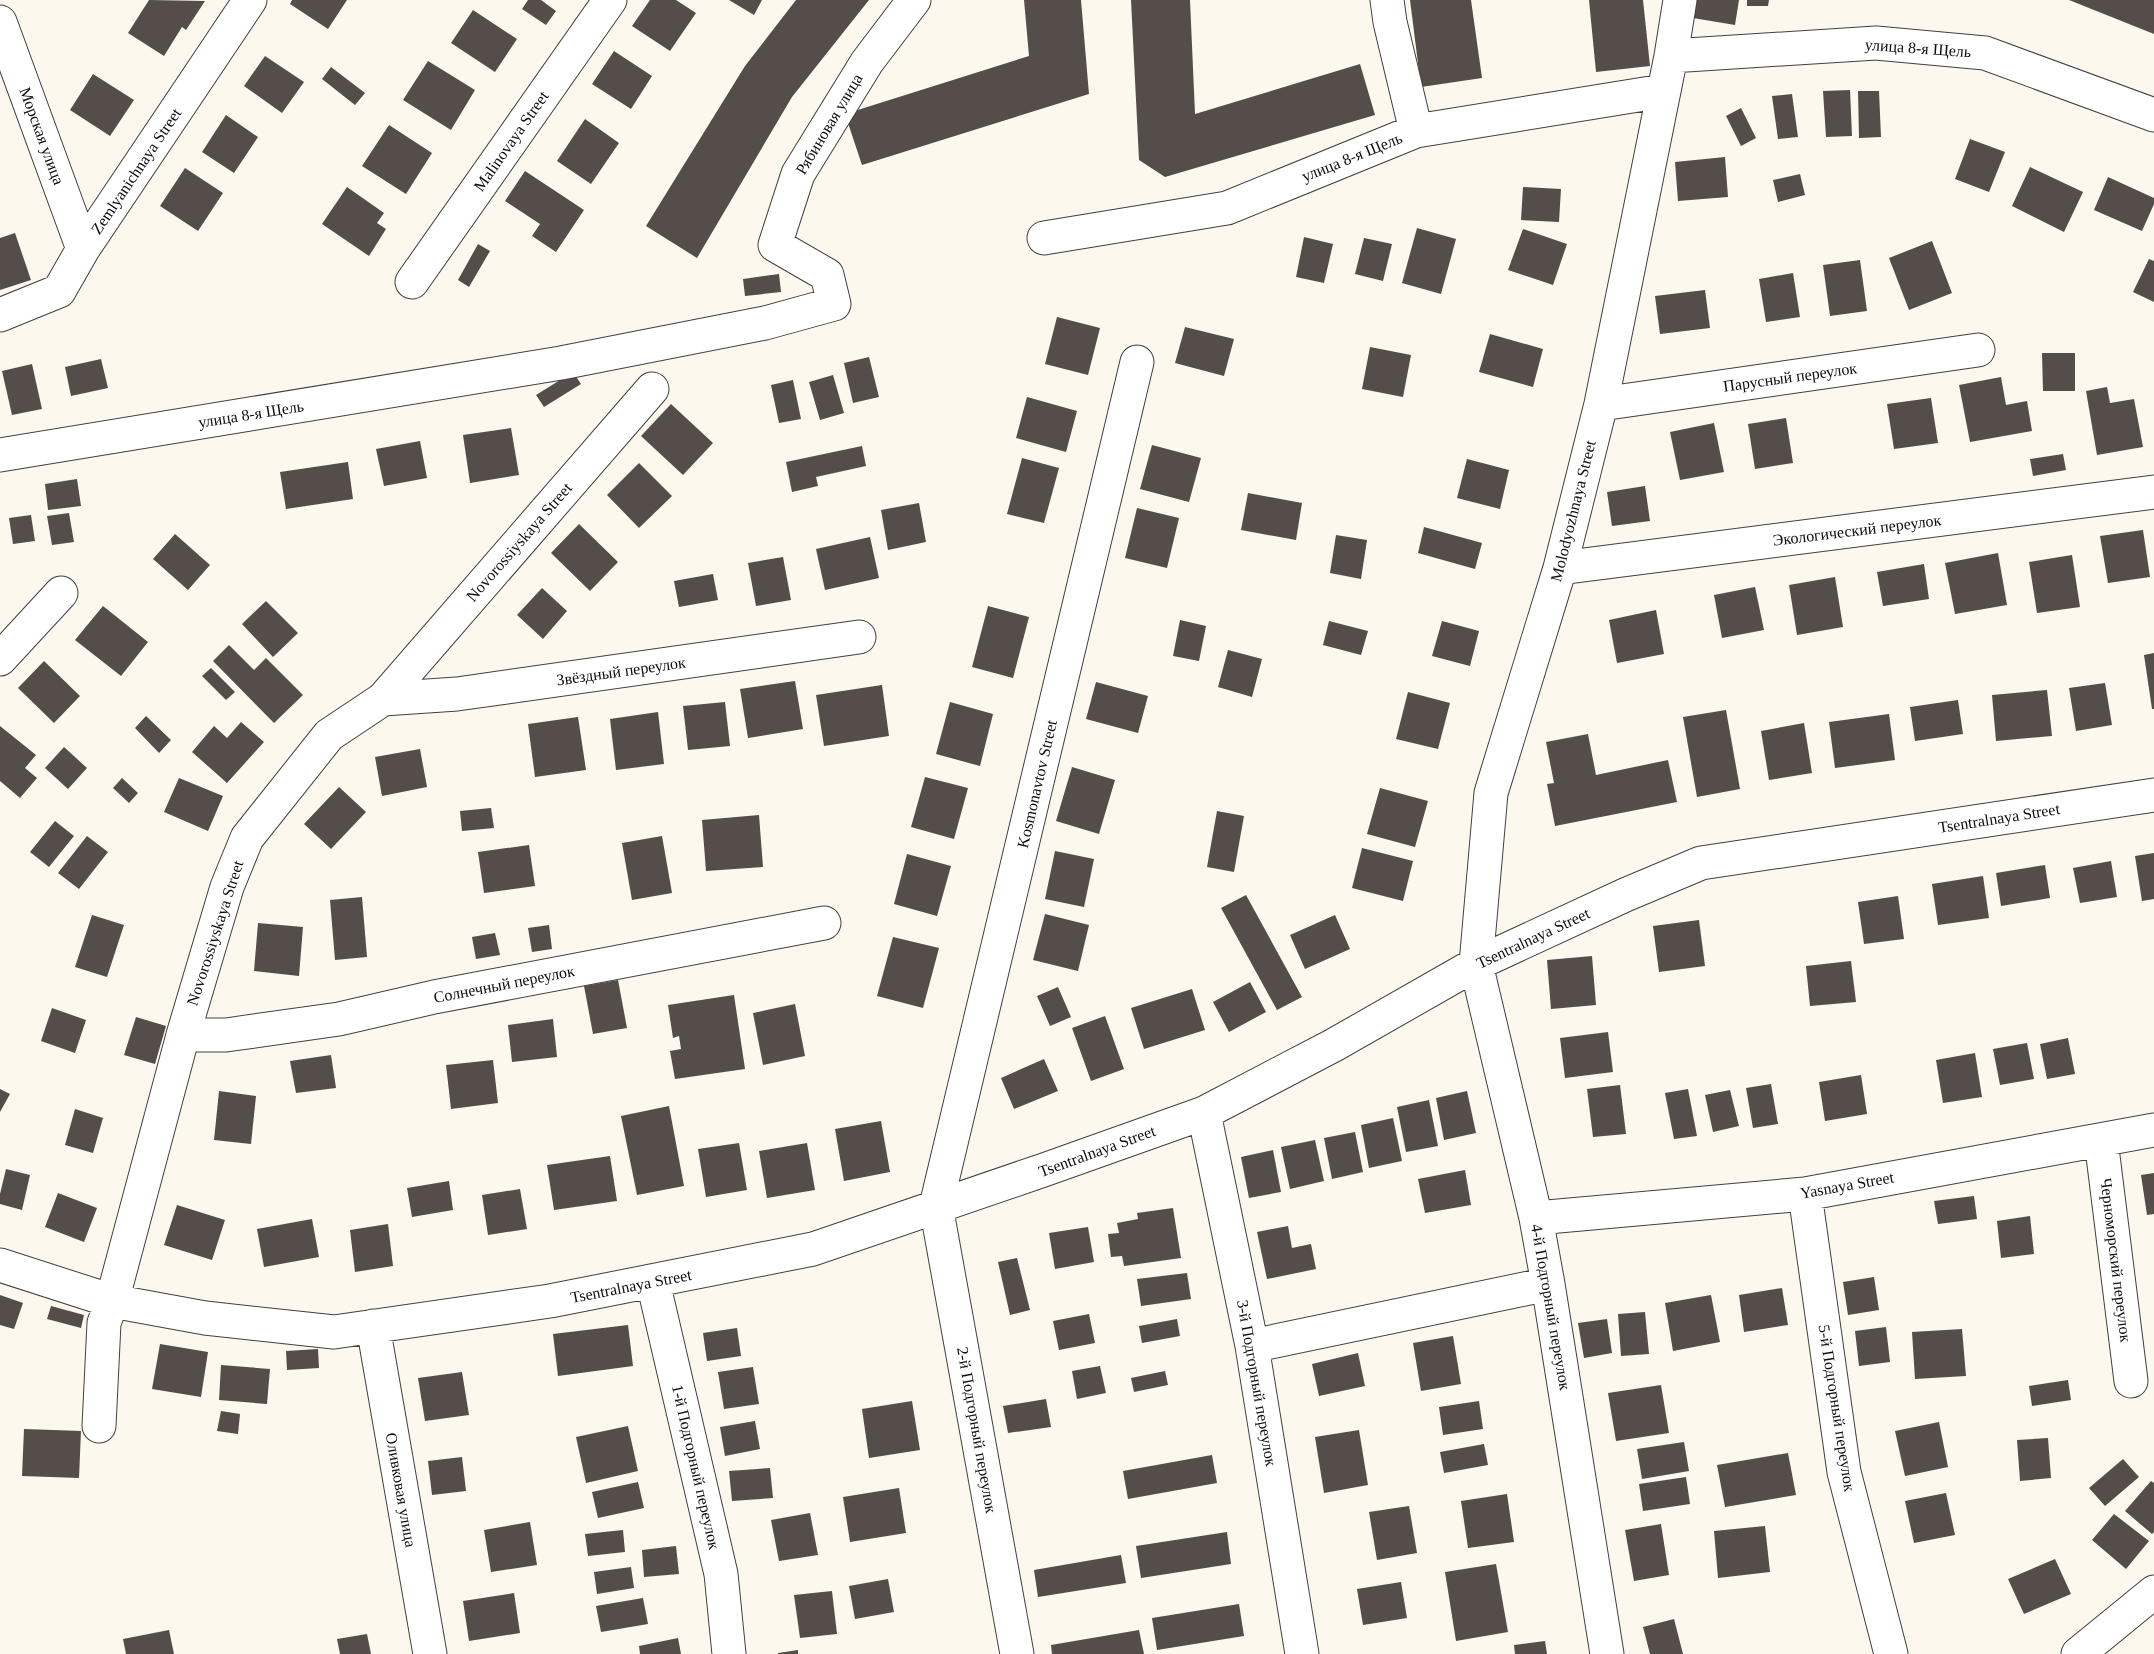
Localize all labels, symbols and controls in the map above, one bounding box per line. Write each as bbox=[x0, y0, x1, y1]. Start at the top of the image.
street label: улица 8-я Щель bbox=[1864, 36, 1972, 61]
street label: Рябиновая улица bbox=[792, 71, 867, 178]
street label: Морская улица bbox=[16, 85, 68, 187]
street label: Malinovaya Street bbox=[470, 87, 553, 195]
street label: Zemlyanichnaya Street bbox=[88, 104, 186, 238]
street label: улица 8-я Щель bbox=[1299, 129, 1405, 186]
street label: Парусный переулок bbox=[1722, 359, 1858, 396]
street label: улица 8-я Щель bbox=[197, 397, 305, 432]
street label: Molodyozhnaya Street bbox=[1547, 438, 1600, 584]
street label: Novorossiyskaya Street bbox=[463, 479, 576, 605]
street label: Экологический переулок bbox=[1772, 511, 1942, 550]
street label: Звёздный переулок bbox=[555, 653, 687, 689]
street label: Kosmonavtov Street bbox=[1014, 718, 1060, 850]
street label: Tsentralnaya Street bbox=[1937, 800, 2062, 837]
street label: Novorossiyskaya Street bbox=[184, 858, 248, 1008]
street label: Tsentralnaya Street bbox=[1474, 904, 1593, 973]
street label: Солнечный переулок bbox=[432, 962, 576, 1007]
street label: Tsentralnaya Street bbox=[1036, 1122, 1158, 1181]
street label: Yasnaya Street bbox=[1799, 1168, 1896, 1203]
street label: Черноморский переулок bbox=[2096, 1177, 2135, 1343]
street label: 4-й Подгорный переулок bbox=[1527, 1223, 1574, 1392]
street label: Tsentralnaya Street bbox=[569, 1266, 694, 1307]
street label: 3-й Подгорный переулок bbox=[1233, 1299, 1280, 1468]
street label: 5-й Подгорный переулок bbox=[1814, 1323, 1859, 1493]
street label: 2-й Подгорный переулок bbox=[953, 1346, 1000, 1515]
street label: 1-й Подгорный переулок bbox=[668, 1383, 723, 1551]
street label: Оливковая улица bbox=[382, 1431, 419, 1549]

